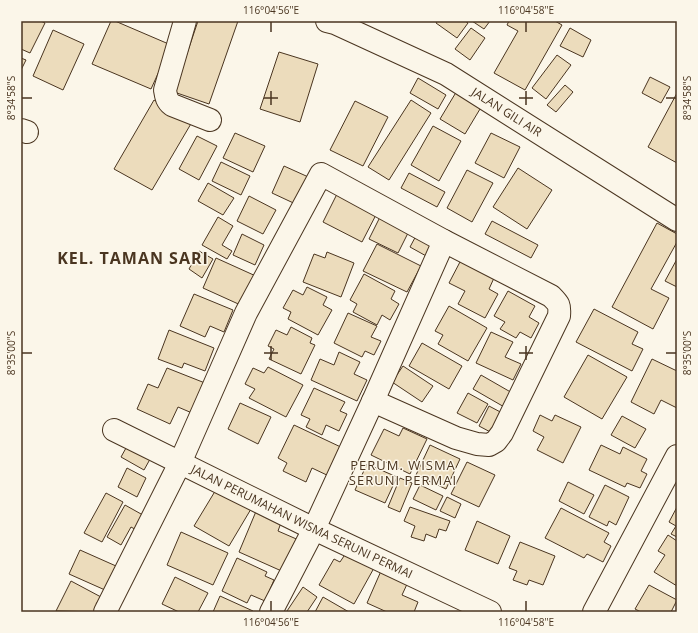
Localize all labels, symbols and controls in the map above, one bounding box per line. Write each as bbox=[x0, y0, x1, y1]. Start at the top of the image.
text: 116°04'56"E bbox=[243, 3, 299, 17]
text: 116°04'58"E bbox=[498, 3, 554, 17]
text: 8°34'58"S bbox=[4, 76, 18, 120]
text: 8°34'58"S bbox=[680, 76, 694, 120]
street label: JALAN GILI AIR bbox=[468, 83, 546, 141]
district label: KEL. TAMAN SARI bbox=[57, 247, 209, 269]
text: 8°35'00"S bbox=[4, 331, 18, 375]
text: 8°35'00"S bbox=[680, 331, 694, 375]
district label: PERUM. WISMA SERUNI PERMAI bbox=[349, 456, 457, 489]
street label: JALAN PERUMAHAN WISMA SERUNI PERMAI bbox=[187, 460, 416, 582]
text: 116°04'56"E bbox=[243, 615, 299, 629]
text: 116°04'58"E bbox=[498, 615, 554, 629]

